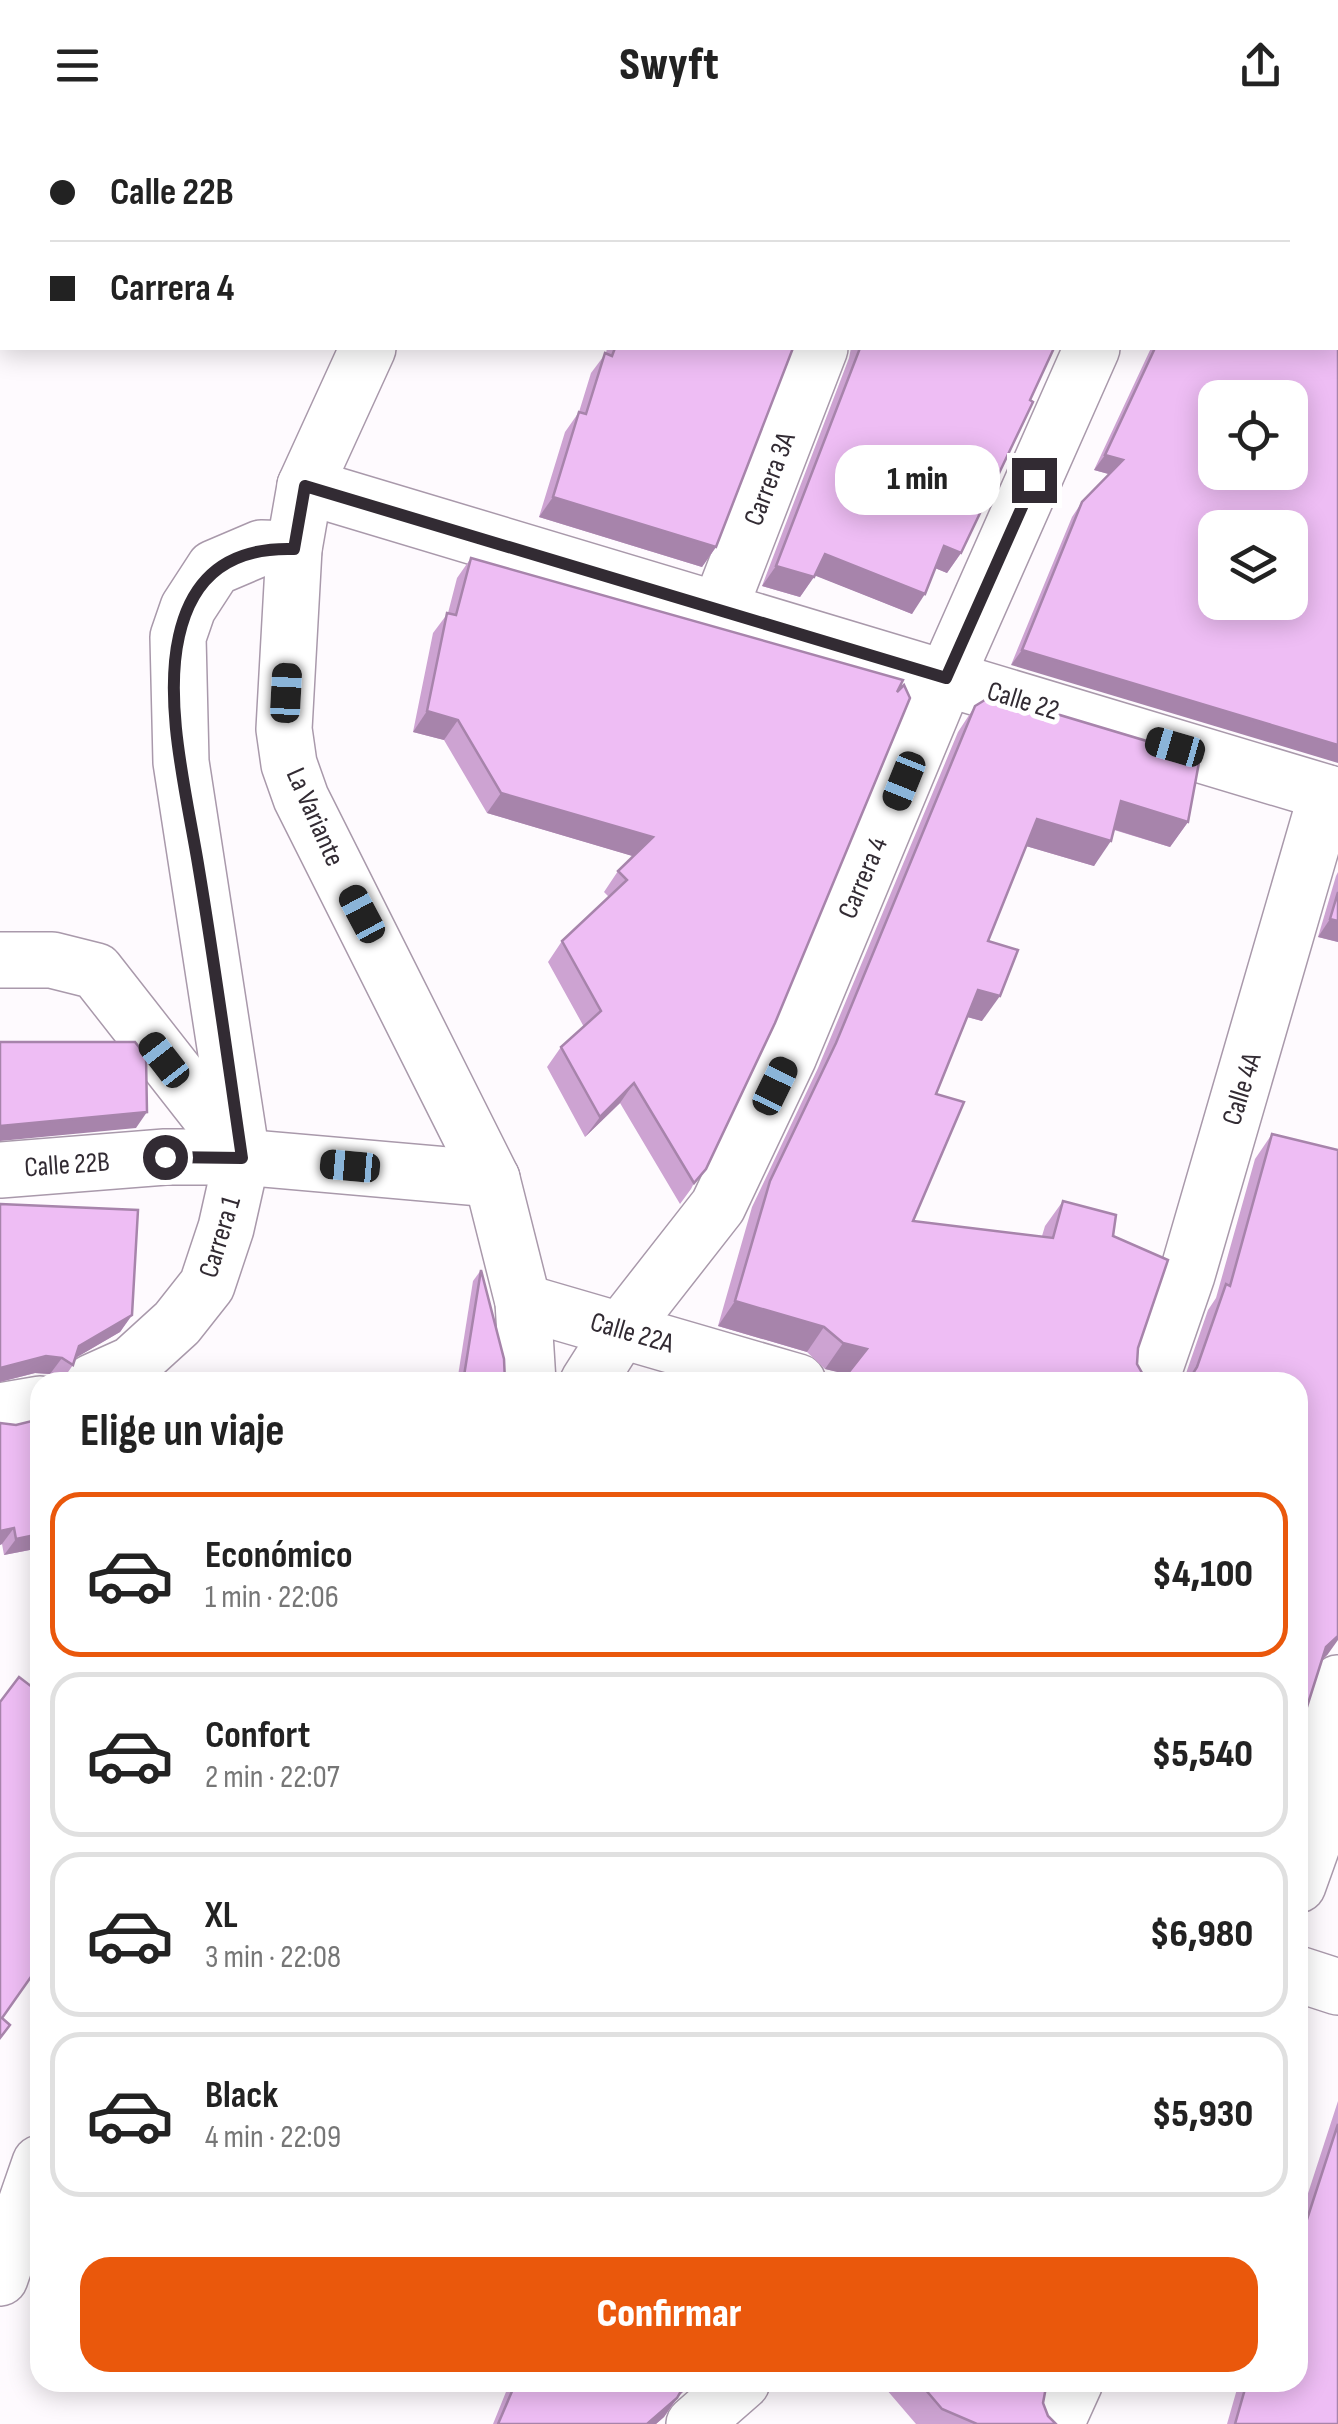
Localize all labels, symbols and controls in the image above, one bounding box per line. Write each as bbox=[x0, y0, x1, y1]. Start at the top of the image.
icon: menu bbox=[50, 38, 105, 93]
text: Swyft bbox=[619, 38, 719, 93]
icon: share bbox=[1233, 38, 1288, 93]
text: Calle 22B bbox=[110, 170, 234, 215]
text: Carrera 4 bbox=[110, 266, 234, 311]
map controls bbox=[1198, 380, 1308, 620]
button: locate bbox=[1198, 380, 1308, 490]
street label: Carrera 3A bbox=[737, 427, 803, 530]
callout: 1 min bbox=[834, 445, 999, 515]
route end bbox=[1012, 458, 1057, 503]
text: 1 min bbox=[887, 460, 948, 499]
button: layers bbox=[1198, 510, 1308, 620]
car bbox=[269, 662, 303, 724]
street label: Calle 22 bbox=[983, 675, 1063, 727]
car bbox=[1142, 724, 1208, 770]
car bbox=[879, 748, 929, 814]
street label: La Variante bbox=[279, 763, 351, 871]
street label: Carrera 4 bbox=[831, 832, 895, 924]
car bbox=[335, 880, 389, 948]
car bbox=[134, 1027, 194, 1093]
street label: Calle 4A bbox=[1215, 1048, 1269, 1129]
car bbox=[748, 1052, 802, 1120]
route start bbox=[143, 1135, 188, 1180]
street label: Calle 22B bbox=[23, 1146, 111, 1184]
car bbox=[319, 1148, 381, 1184]
street label: Carrera 1 bbox=[192, 1192, 248, 1282]
street label: Calle 22A bbox=[587, 1305, 678, 1361]
text: Elige un viaje bbox=[80, 1404, 285, 1459]
icon: car bbox=[85, 1530, 175, 1620]
text: Económico bbox=[205, 1533, 353, 1578]
text: $4,100 bbox=[1152, 1552, 1253, 1597]
text: 1 min · 22:06 bbox=[205, 1578, 339, 1617]
icon: car bbox=[85, 1710, 175, 1800]
text: Confort bbox=[205, 1713, 310, 1758]
text: $5,540 bbox=[1152, 1732, 1253, 1777]
text: 2 min · 22:07 bbox=[205, 1758, 339, 1797]
icon: car bbox=[85, 1890, 175, 1980]
text: XL bbox=[205, 1893, 238, 1938]
text: $6,980 bbox=[1150, 1912, 1253, 1957]
text: 3 min · 22:08 bbox=[205, 1938, 341, 1977]
icon: car bbox=[85, 2070, 175, 2160]
text: Black bbox=[205, 2073, 278, 2118]
text: $5,930 bbox=[1152, 2092, 1253, 2137]
text: 4 min · 22:09 bbox=[205, 2118, 341, 2157]
button: Confirmar bbox=[80, 2257, 1258, 2372]

